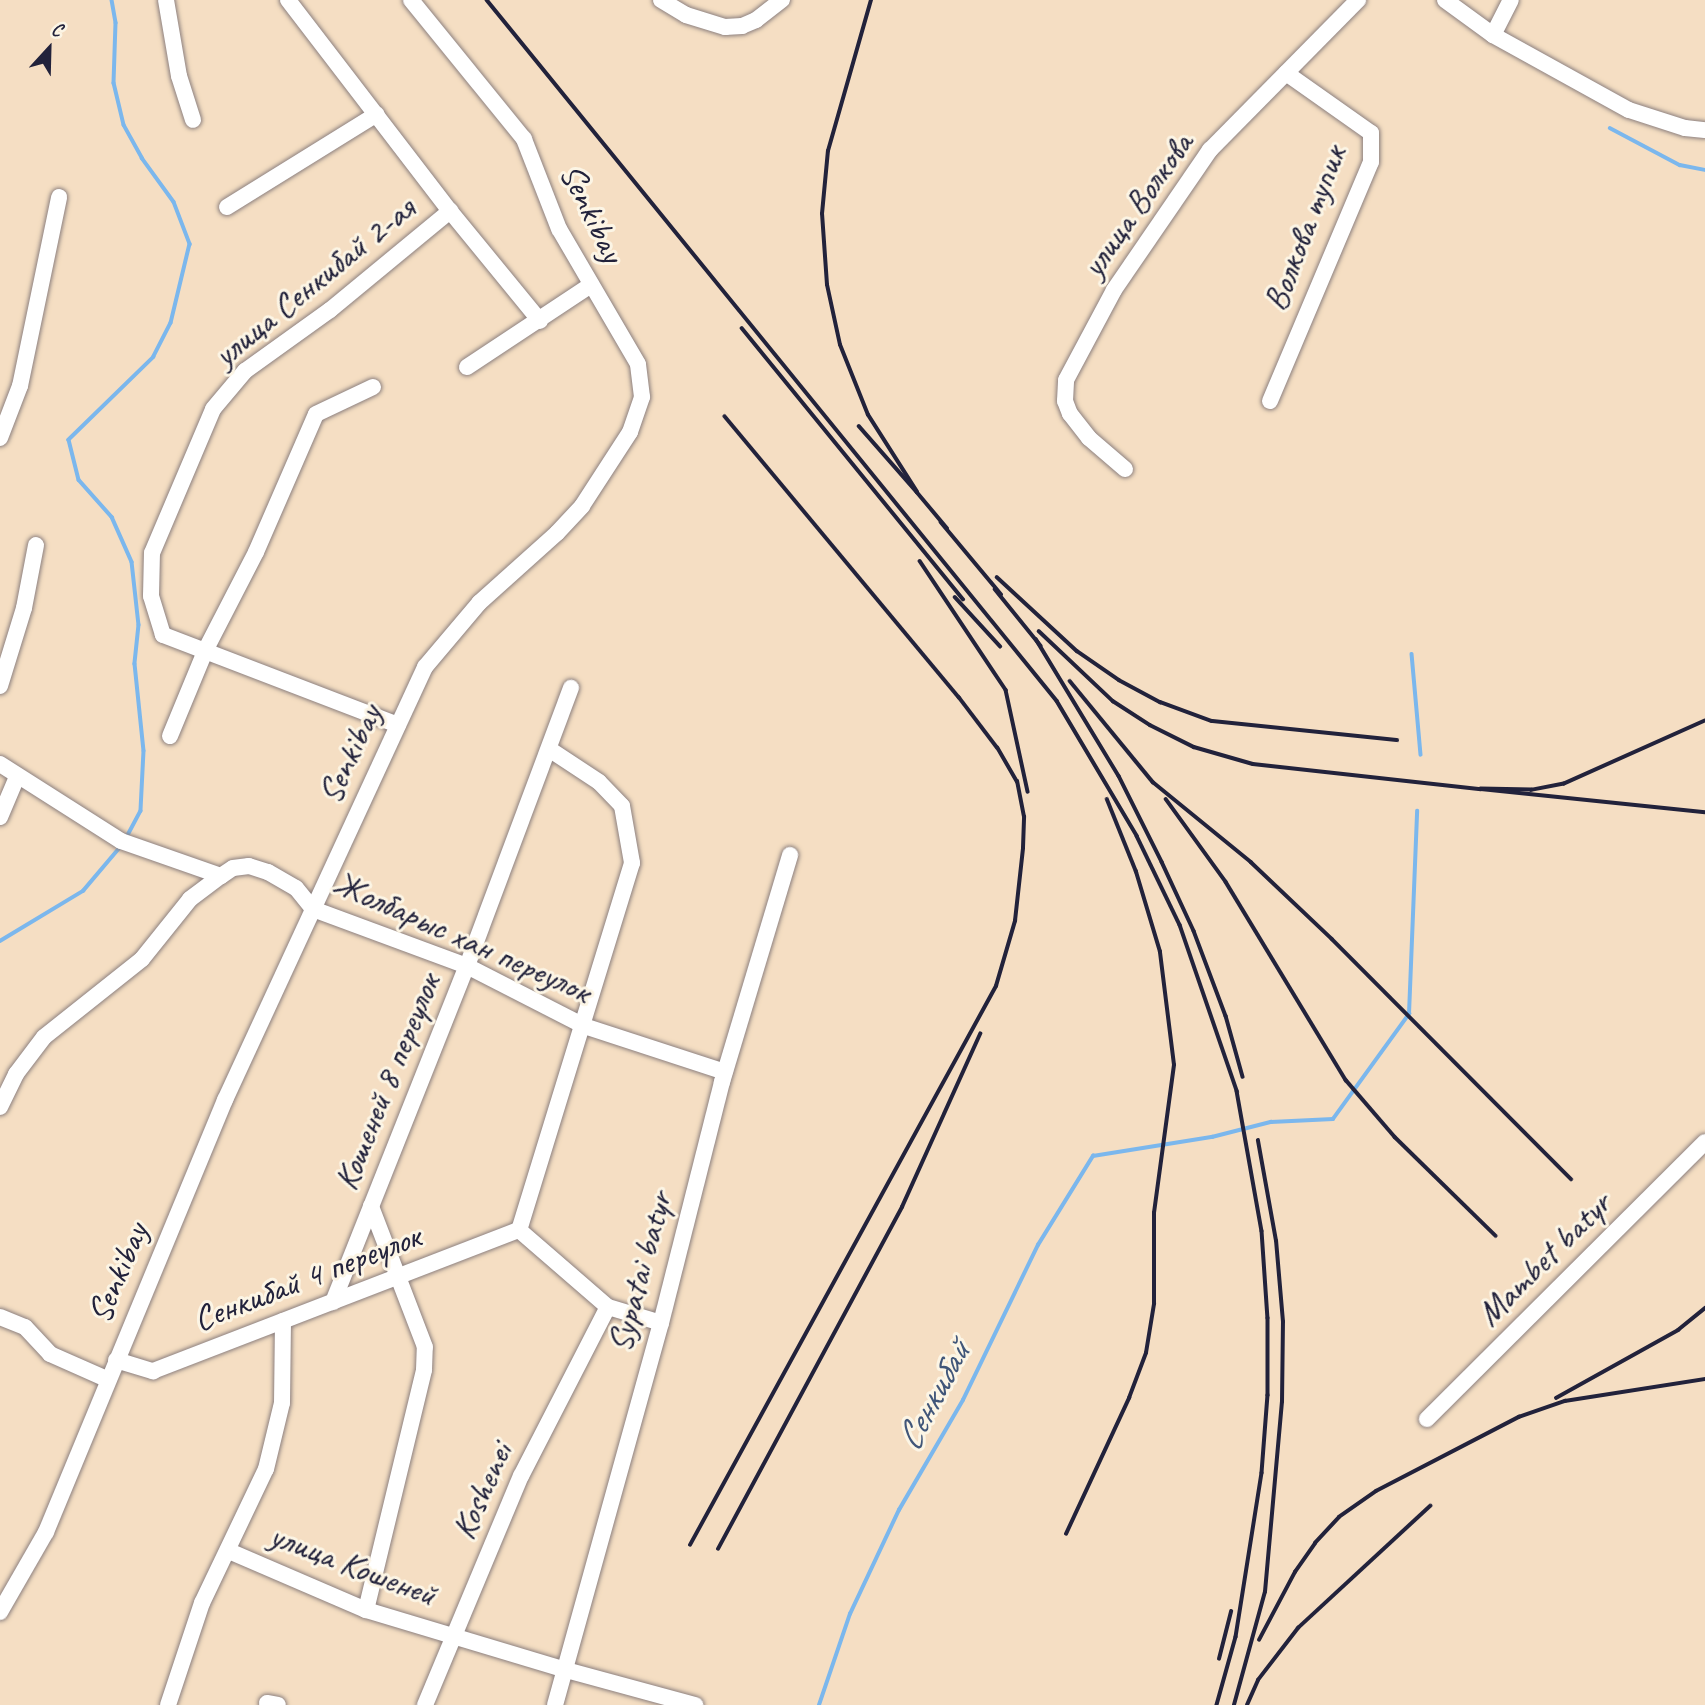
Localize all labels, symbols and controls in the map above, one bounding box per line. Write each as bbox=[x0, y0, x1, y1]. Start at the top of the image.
north arrow bbox=[14, 14, 84, 84]
text: С bbox=[48, 17, 66, 42]
street label: улица Волкова bbox=[1071, 124, 1203, 286]
street label: Волкова тупик bbox=[1254, 139, 1356, 317]
street label: Senkibay bbox=[550, 157, 634, 269]
street label: улица Сенкибай 2-ая bbox=[205, 188, 423, 376]
street label: Senkibay bbox=[309, 698, 391, 810]
street label: Жолбарыс хан переулок bbox=[327, 862, 597, 1012]
street label: Кошеней 8 переулок bbox=[325, 968, 449, 1196]
street label: Mambet batyr bbox=[1468, 1183, 1620, 1335]
street label: Sypatai batyr bbox=[599, 1187, 681, 1357]
street label: Сенкибай 4 переулок bbox=[188, 1215, 426, 1341]
street label: Senkibay bbox=[78, 1217, 158, 1329]
water label: Сенкибай bbox=[886, 1334, 980, 1458]
street label: Koshenei bbox=[442, 1436, 522, 1546]
street label: улица Кошеней bbox=[264, 1514, 442, 1616]

